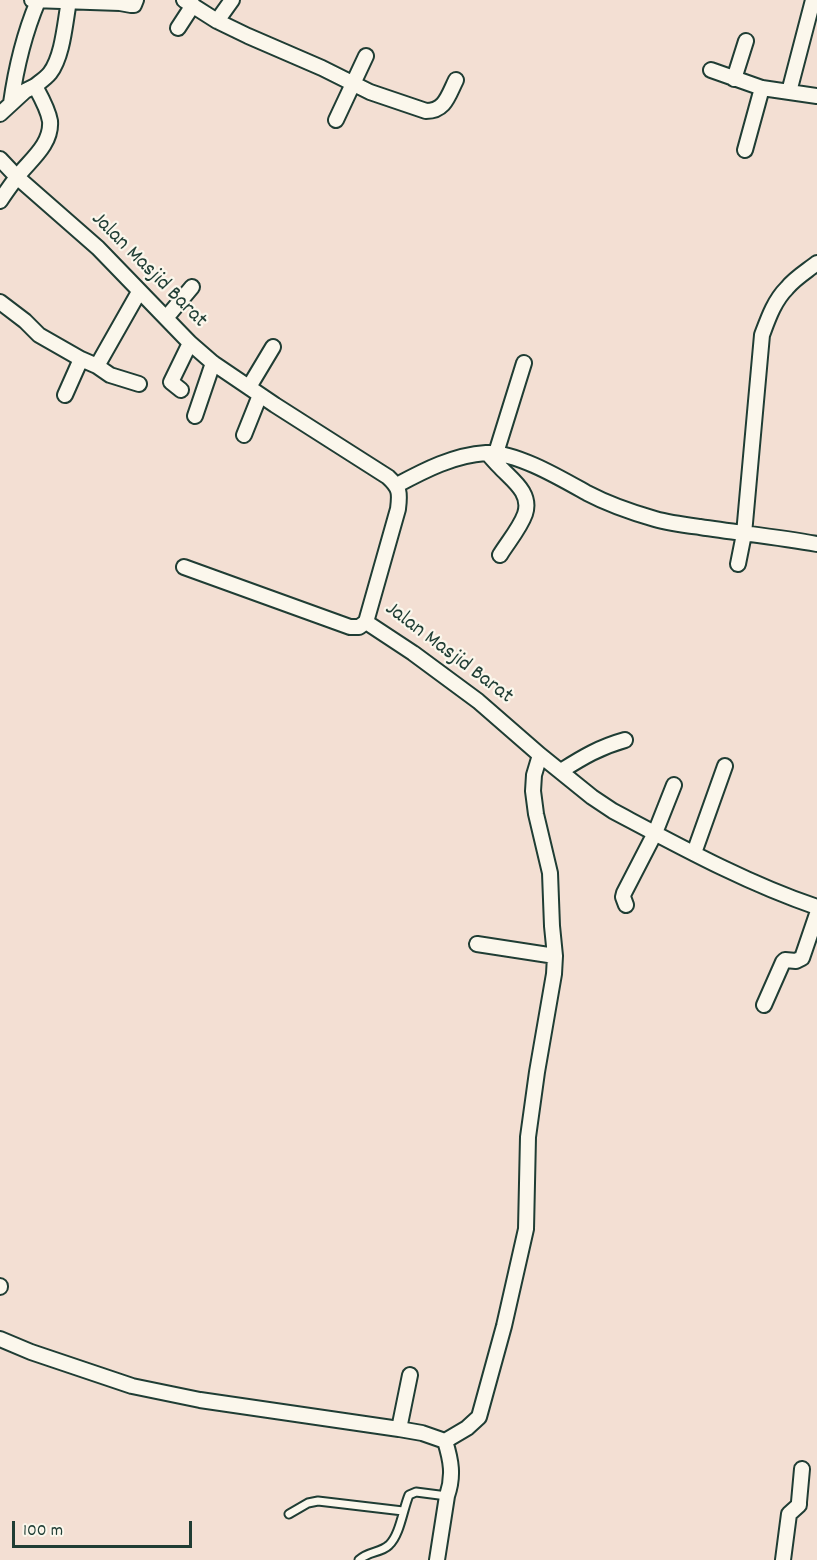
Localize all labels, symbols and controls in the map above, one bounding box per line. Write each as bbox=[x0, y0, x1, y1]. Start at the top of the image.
street label: Jalan Masjid Barat bbox=[84, 207, 212, 335]
street label: Jalan Masjid Barat bbox=[379, 597, 517, 711]
scale bar bbox=[15, 1509, 195, 1547]
text: 100 m bbox=[23, 1519, 63, 1544]

